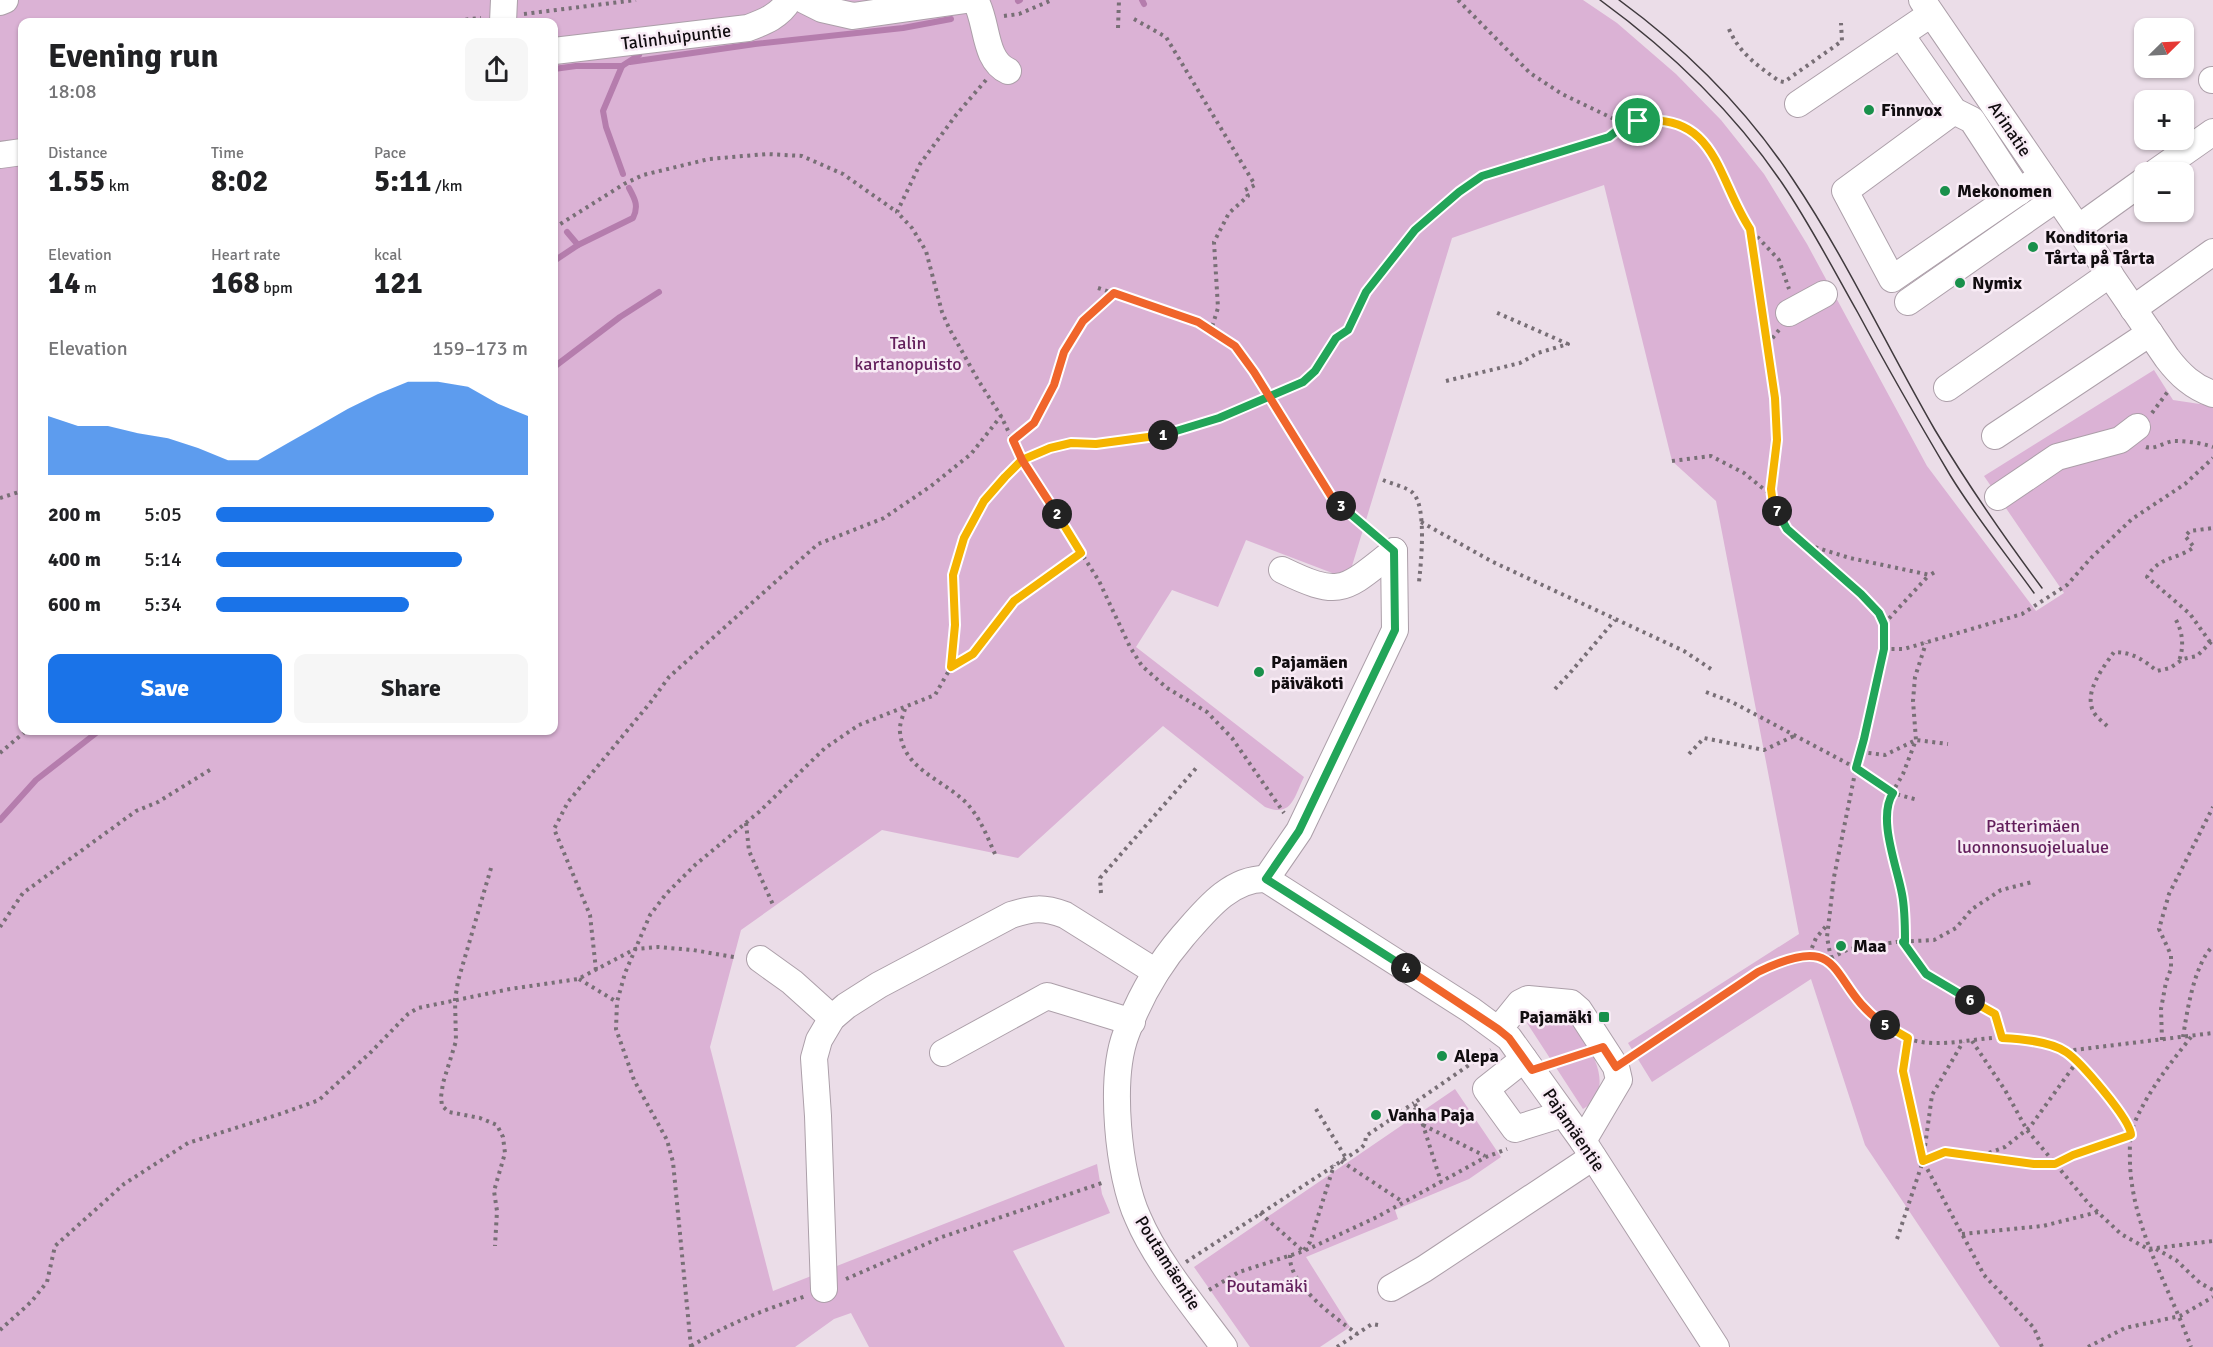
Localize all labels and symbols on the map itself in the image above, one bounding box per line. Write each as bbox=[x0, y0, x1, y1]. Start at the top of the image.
north arrow bbox=[2134, 18, 2194, 78]
street label: Talinhuipuntie bbox=[620, 19, 732, 55]
pin bbox=[1612, 95, 1663, 146]
street label: Arinatie bbox=[1984, 97, 2036, 161]
place label: Finnvox bbox=[1881, 99, 1942, 121]
marker: Finnvox bbox=[1862, 103, 1876, 117]
place label: Mekonomen bbox=[1957, 180, 2052, 202]
marker: Mekonomen bbox=[1938, 184, 1952, 198]
place label: Konditoria Tårta på Tårta bbox=[2045, 226, 2155, 269]
marker: Konditoria Tårta på Tårta bbox=[2026, 240, 2040, 254]
place label: Nymix bbox=[1972, 272, 2022, 294]
marker: Nymix bbox=[1953, 276, 1967, 290]
park label: Talin kartanopuisto bbox=[854, 332, 962, 375]
pin: 1 bbox=[1148, 420, 1178, 450]
pin: 3 bbox=[1326, 491, 1356, 521]
pin: 7 bbox=[1762, 496, 1792, 526]
pin: 2 bbox=[1042, 499, 1072, 529]
place label: Pajamäen päiväkoti bbox=[1271, 651, 1348, 694]
marker: Pajamäen päiväkoti bbox=[1252, 665, 1266, 679]
park label: Patterimäen luonnonsuojelualue bbox=[1957, 815, 2109, 858]
place label: Maa bbox=[1853, 935, 1886, 957]
marker: Maa bbox=[1834, 939, 1848, 953]
pin: 4 bbox=[1391, 953, 1421, 983]
pin: 6 bbox=[1955, 985, 1985, 1015]
place label: Pajamäki bbox=[1519, 1006, 1592, 1028]
marker: Pajamäki bbox=[1597, 1010, 1611, 1024]
pin: 5 bbox=[1870, 1010, 1900, 1040]
place label: Alepa bbox=[1454, 1045, 1499, 1067]
marker: Alepa bbox=[1435, 1049, 1449, 1063]
street label: Pajamäentie bbox=[1538, 1084, 1610, 1176]
place label: Vanha Paja bbox=[1388, 1104, 1475, 1126]
marker: Vanha Paja bbox=[1369, 1108, 1383, 1122]
street label: Poutamäentie bbox=[1130, 1212, 1206, 1314]
park label: Poutamäki bbox=[1226, 1275, 1308, 1297]

